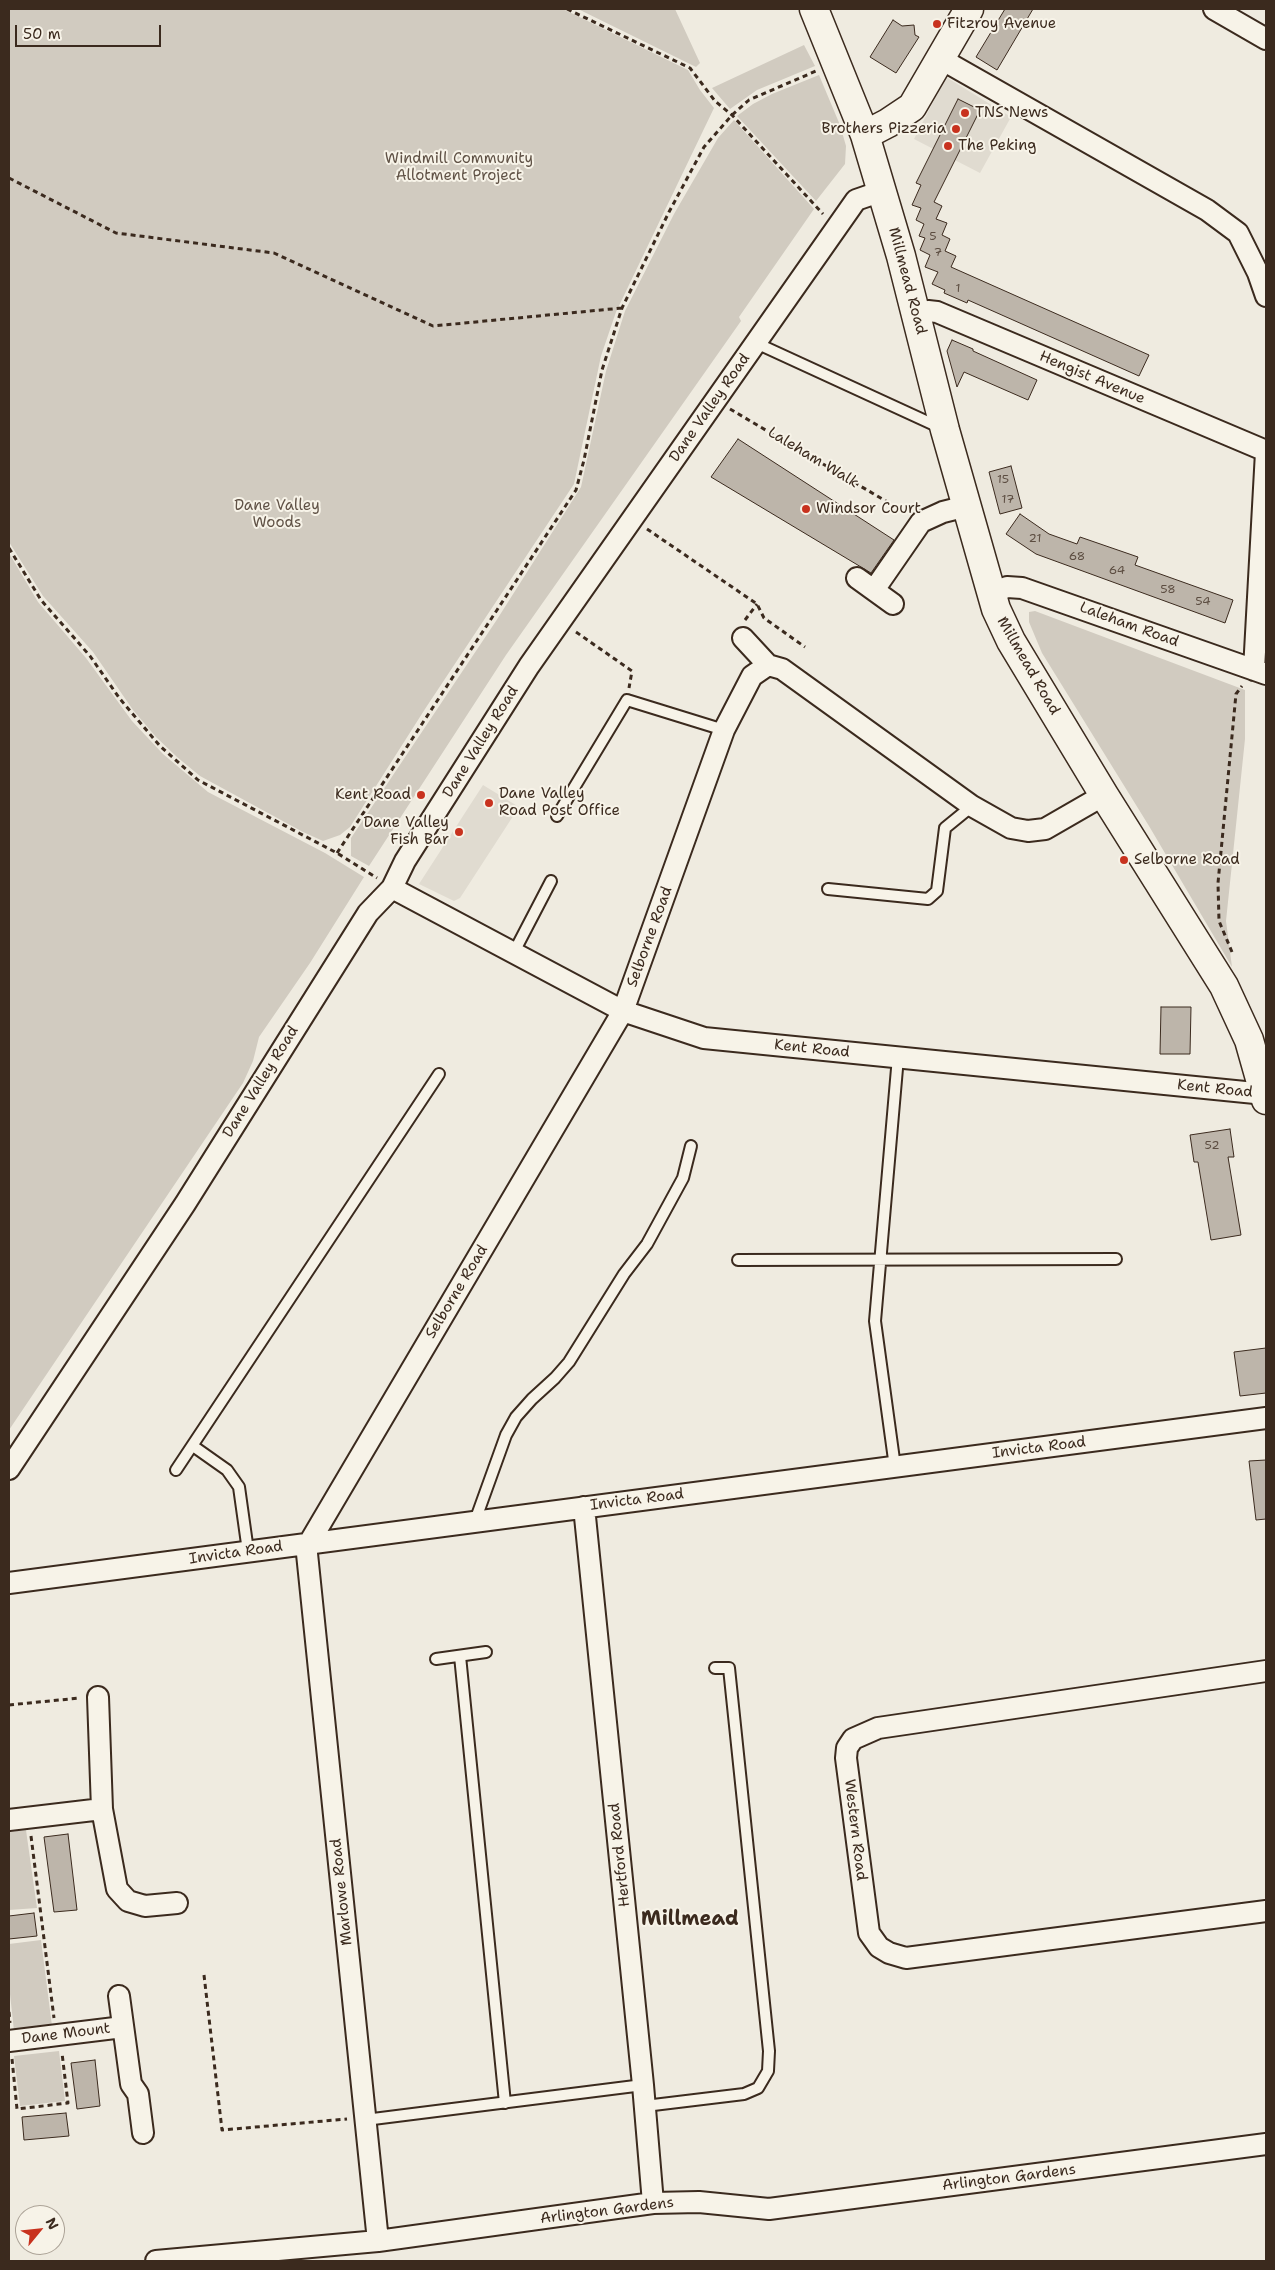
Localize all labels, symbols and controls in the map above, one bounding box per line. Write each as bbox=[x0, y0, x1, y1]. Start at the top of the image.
scale bar bbox=[18, 15, 164, 47]
place label: Fitzroy Avenue bbox=[947, 15, 1056, 33]
marker: Fitzroy Avenue bbox=[931, 18, 943, 30]
text: 50 m bbox=[23, 24, 61, 44]
place label: TNS News bbox=[975, 104, 1048, 122]
marker: TNS News bbox=[959, 107, 971, 119]
place label: Brothers Pizzeria bbox=[822, 120, 946, 138]
marker: Brothers Pizzeria bbox=[950, 123, 962, 135]
place label: The Peking bbox=[958, 137, 1036, 155]
marker: The Peking bbox=[942, 140, 954, 152]
park label: Windmill Community Allotment Project bbox=[385, 150, 533, 185]
street label: Millmead Road bbox=[884, 225, 930, 337]
house number: 5 bbox=[929, 230, 937, 244]
house number: 7 bbox=[934, 246, 942, 260]
house number: 1 bbox=[955, 282, 961, 296]
street label: Hengist Avenue bbox=[1037, 348, 1147, 408]
street label: Dane Valley Road bbox=[666, 350, 754, 466]
street label: Laleham Walk bbox=[764, 424, 862, 492]
house number: 15 bbox=[997, 473, 1009, 487]
house number: 17 bbox=[1002, 493, 1014, 507]
park label: Dane Valley Woods bbox=[234, 497, 320, 532]
place label: Windsor Court bbox=[816, 500, 921, 518]
marker: Windsor Court bbox=[800, 503, 812, 515]
house number: 21 bbox=[1029, 532, 1041, 546]
house number: 68 bbox=[1069, 550, 1085, 564]
house number: 64 bbox=[1109, 564, 1125, 578]
house number: 58 bbox=[1160, 583, 1176, 597]
house number: 54 bbox=[1195, 595, 1211, 609]
street label: Laleham Road bbox=[1077, 599, 1181, 651]
street label: Millmead Road bbox=[993, 614, 1063, 718]
street label: Dane Valley Road bbox=[439, 683, 523, 801]
place label: Dane Valley Road Post Office bbox=[499, 785, 620, 820]
place label: Kent Road bbox=[335, 786, 411, 804]
marker: Kent Road bbox=[415, 789, 427, 801]
marker: Dane Valley Road Post Office bbox=[483, 797, 495, 809]
place label: Dane Valley Fish Bar bbox=[363, 814, 449, 849]
marker: Dane Valley Fish Bar bbox=[453, 826, 465, 838]
place label: Selborne Road bbox=[1134, 851, 1240, 869]
marker: Selborne Road bbox=[1118, 854, 1130, 866]
street label: Selborne Road bbox=[623, 884, 677, 990]
street label: Dane Valley Road bbox=[219, 1023, 303, 1141]
street label: Kent Road bbox=[773, 1036, 851, 1062]
street label: Kent Road bbox=[1176, 1076, 1254, 1102]
house number: 52 bbox=[1204, 1139, 1220, 1153]
street label: Selborne Road bbox=[422, 1242, 492, 1342]
street label: Invicta Road bbox=[991, 1433, 1087, 1463]
street label: Invicta Road bbox=[589, 1485, 685, 1515]
street label: Invicta Road bbox=[188, 1538, 284, 1568]
street label: Western Road bbox=[840, 1778, 870, 1882]
street label: Hertford Road bbox=[606, 1802, 634, 1908]
street label: Marlowe Road bbox=[327, 1838, 357, 1946]
district label: Millmead bbox=[641, 1908, 739, 1932]
street label: Dane Mount bbox=[21, 2020, 111, 2048]
street label: Arlington Gardens bbox=[941, 2161, 1077, 2195]
street label: Arlington Gardens bbox=[539, 2194, 675, 2228]
north arrow bbox=[15, 2205, 65, 2255]
text: N bbox=[42, 2214, 63, 2233]

